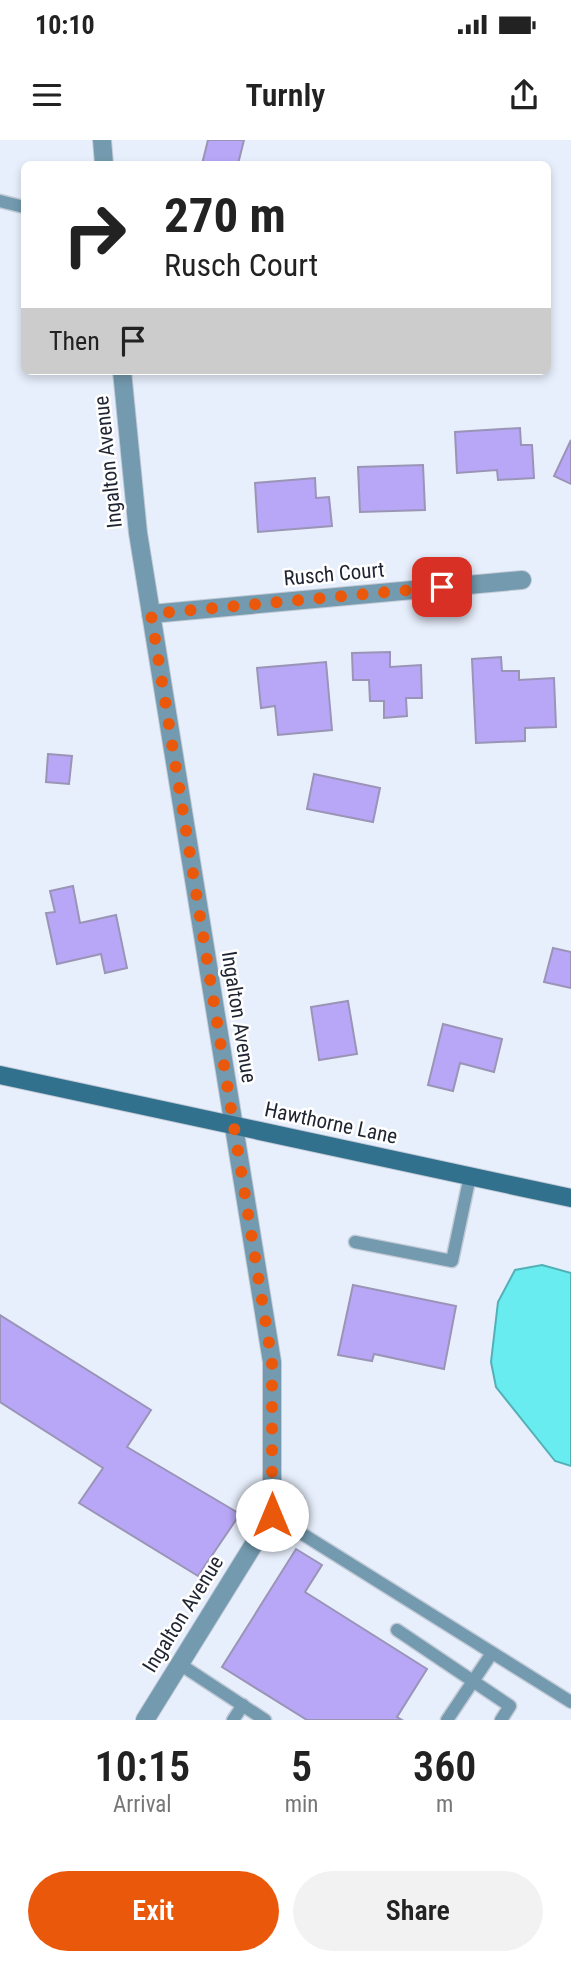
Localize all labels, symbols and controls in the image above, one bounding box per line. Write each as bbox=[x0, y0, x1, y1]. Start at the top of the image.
text: 10:10 bbox=[35, 10, 95, 40]
icon: menu bbox=[28, 76, 66, 114]
text: Turnly bbox=[246, 76, 325, 114]
icon: share bbox=[505, 76, 543, 114]
text: 270 m bbox=[164, 187, 286, 244]
icon: right bbox=[49, 189, 140, 280]
text: Rusch Court bbox=[164, 246, 318, 284]
icon: arrive bbox=[114, 322, 152, 360]
text: Then bbox=[49, 326, 100, 356]
street label: Ingalton Avenue bbox=[89, 395, 127, 529]
pin bbox=[412, 557, 472, 617]
street label: Rusch Court bbox=[283, 558, 385, 590]
icon: arrive bbox=[423, 568, 461, 606]
street label: Ingalton Avenue bbox=[217, 950, 261, 1085]
street label: Hawthorne Lane bbox=[263, 1097, 400, 1149]
position arrow bbox=[235, 1478, 309, 1552]
street label: Ingalton Avenue bbox=[138, 1551, 228, 1677]
text: 10:15 bbox=[95, 1742, 190, 1791]
text: 5 bbox=[291, 1742, 312, 1791]
text: 360 bbox=[413, 1742, 476, 1791]
text: Arrival bbox=[113, 1791, 172, 1818]
text: min bbox=[285, 1791, 318, 1818]
text: m bbox=[436, 1791, 453, 1818]
button: Exit bbox=[28, 1871, 279, 1951]
button: Share bbox=[293, 1871, 543, 1951]

